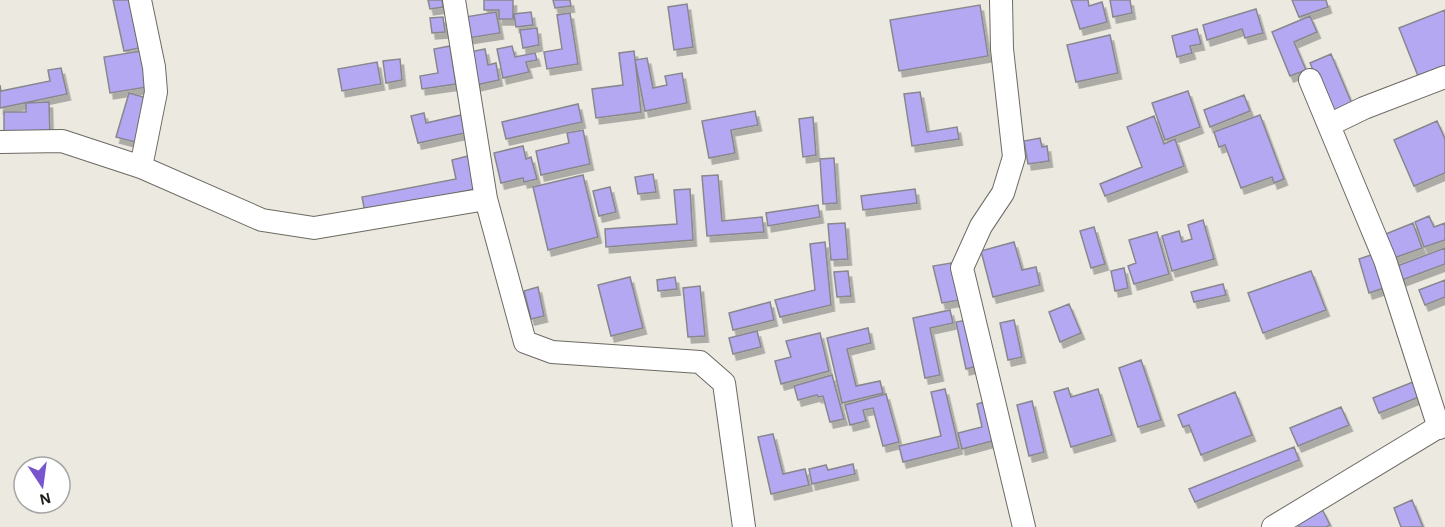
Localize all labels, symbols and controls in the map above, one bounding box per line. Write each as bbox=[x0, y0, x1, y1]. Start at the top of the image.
north arrow bbox=[12, 455, 72, 515]
text: N bbox=[38, 490, 52, 508]

